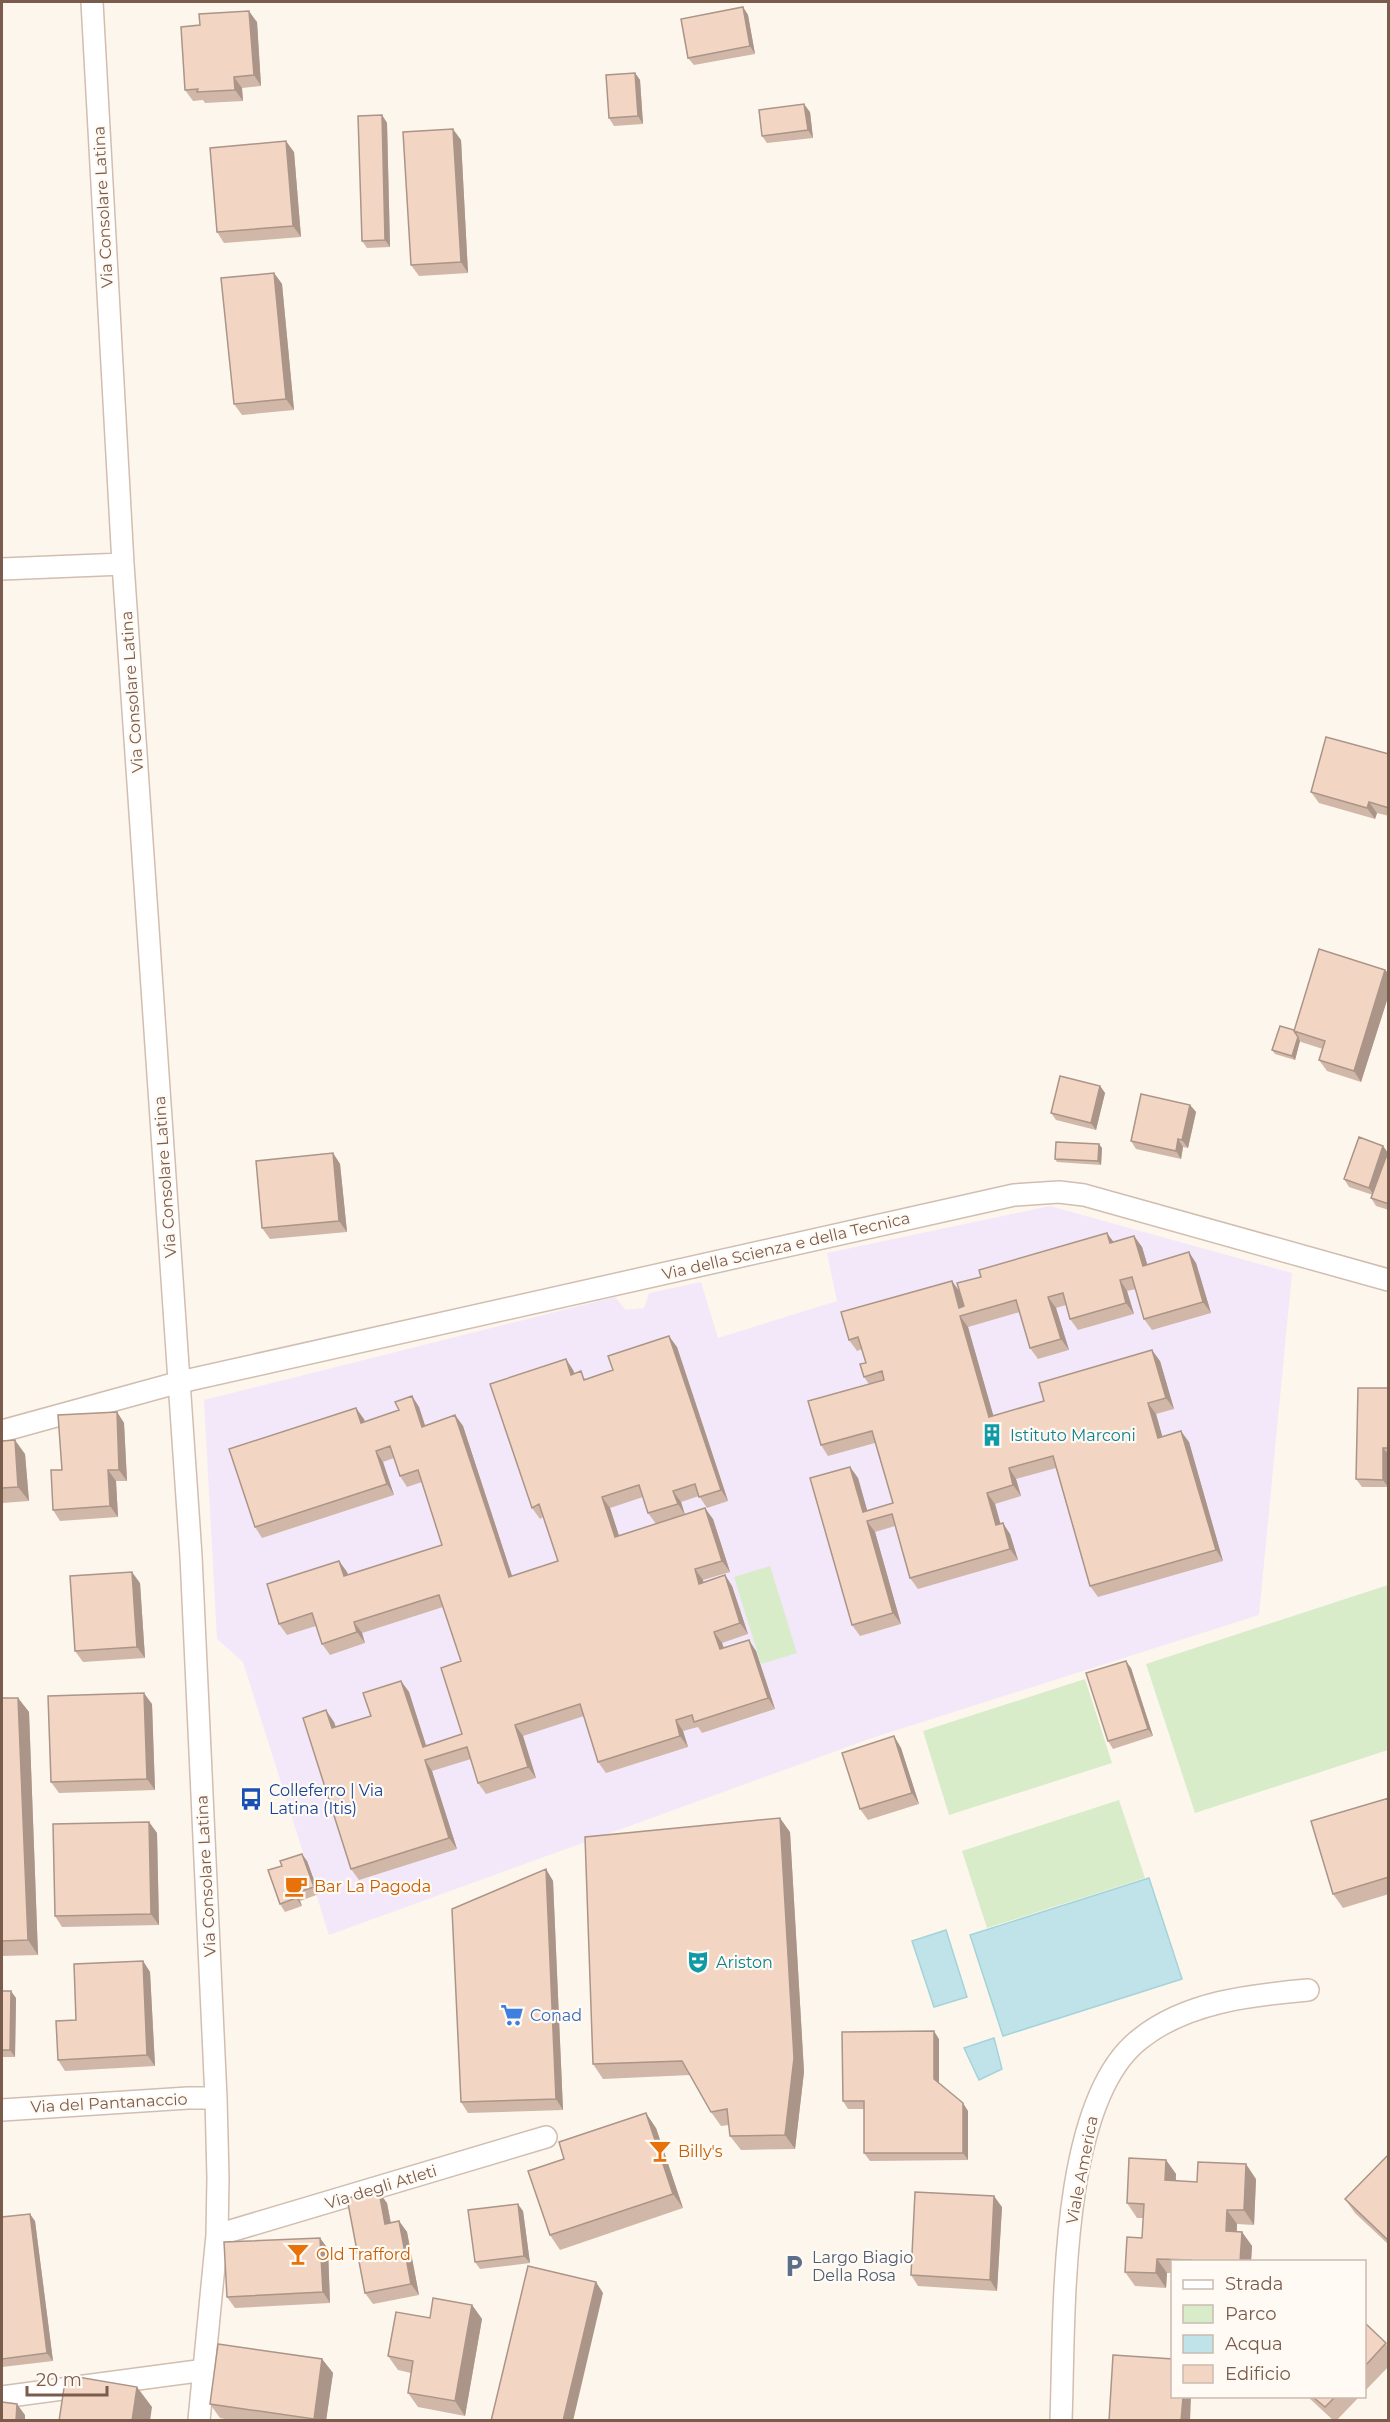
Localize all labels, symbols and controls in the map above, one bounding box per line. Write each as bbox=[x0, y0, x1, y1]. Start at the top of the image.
street label: Via Consolare Latina bbox=[89, 125, 117, 289]
street label: Via Consolare Latina bbox=[117, 610, 147, 774]
street label: Via Consolare Latina bbox=[150, 1095, 180, 1259]
street label: Via della Scienza e della Tecnica bbox=[660, 1208, 912, 1284]
building icon: Istituto Marconi bbox=[979, 1422, 1005, 1448]
place label: Istituto Marconi bbox=[1010, 1426, 1136, 1445]
place label: Colleferro | Via Latina (Itis) bbox=[269, 1781, 384, 1818]
bus stop icon: Colleferro | Via Latina (Itis) bbox=[238, 1786, 264, 1812]
street label: Via Consolare Latina bbox=[192, 1794, 220, 1958]
cafe icon: Bar La Pagoda bbox=[283, 1873, 309, 1899]
place label: Bar La Pagoda bbox=[314, 1877, 431, 1896]
theatre icon: Ariston bbox=[685, 1949, 711, 1975]
place label: Ariston bbox=[716, 1953, 773, 1972]
supermarket icon: Conad bbox=[499, 2002, 525, 2028]
place label: Conad bbox=[530, 2006, 582, 2025]
street label: Via del Pantanaccio bbox=[30, 2089, 188, 2117]
street label: Viale America bbox=[1062, 2114, 1102, 2226]
bar icon: Billy's bbox=[647, 2138, 673, 2164]
place label: Billy's bbox=[678, 2142, 723, 2161]
street label: Via degli Atleti bbox=[323, 2161, 439, 2213]
bar icon: Old Trafford bbox=[285, 2241, 311, 2267]
place label: Old Trafford bbox=[316, 2245, 411, 2264]
place label: Largo Biagio Della Rosa bbox=[812, 2248, 913, 2285]
parking icon: Largo Biagio Della Rosa bbox=[781, 2253, 807, 2279]
legend bbox=[1171, 2260, 1366, 2398]
text: Strada bbox=[1225, 2273, 1283, 2295]
text: Parco bbox=[1225, 2303, 1277, 2325]
text: Acqua bbox=[1225, 2333, 1283, 2355]
scale bar bbox=[27, 2359, 106, 2397]
text: Edificio bbox=[1225, 2363, 1291, 2385]
text: 20 m bbox=[36, 2369, 82, 2391]

